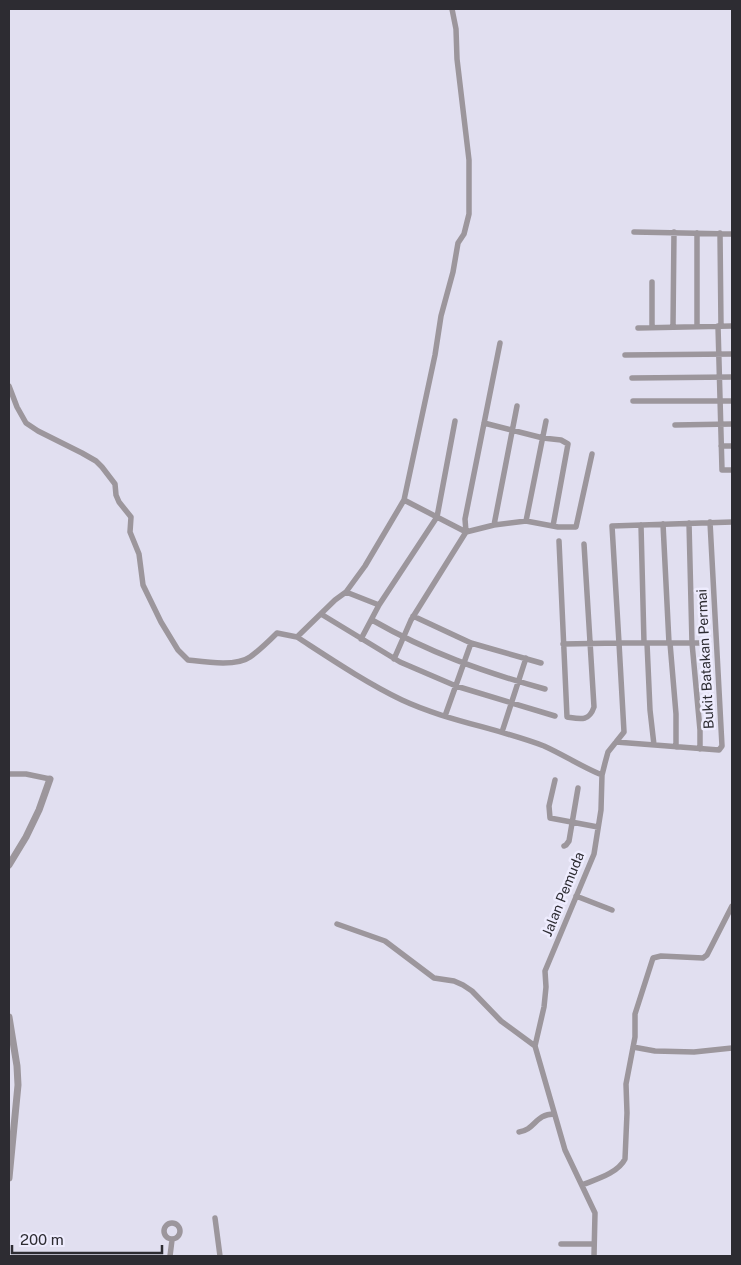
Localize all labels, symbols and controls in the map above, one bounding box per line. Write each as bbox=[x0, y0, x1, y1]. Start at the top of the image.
street label: Bukit Batakan Permai bbox=[693, 589, 717, 729]
street label: Jalan Pemuda bbox=[539, 849, 587, 939]
scale bar bbox=[12, 1222, 162, 1254]
text: 200 m bbox=[20, 1231, 64, 1248]

